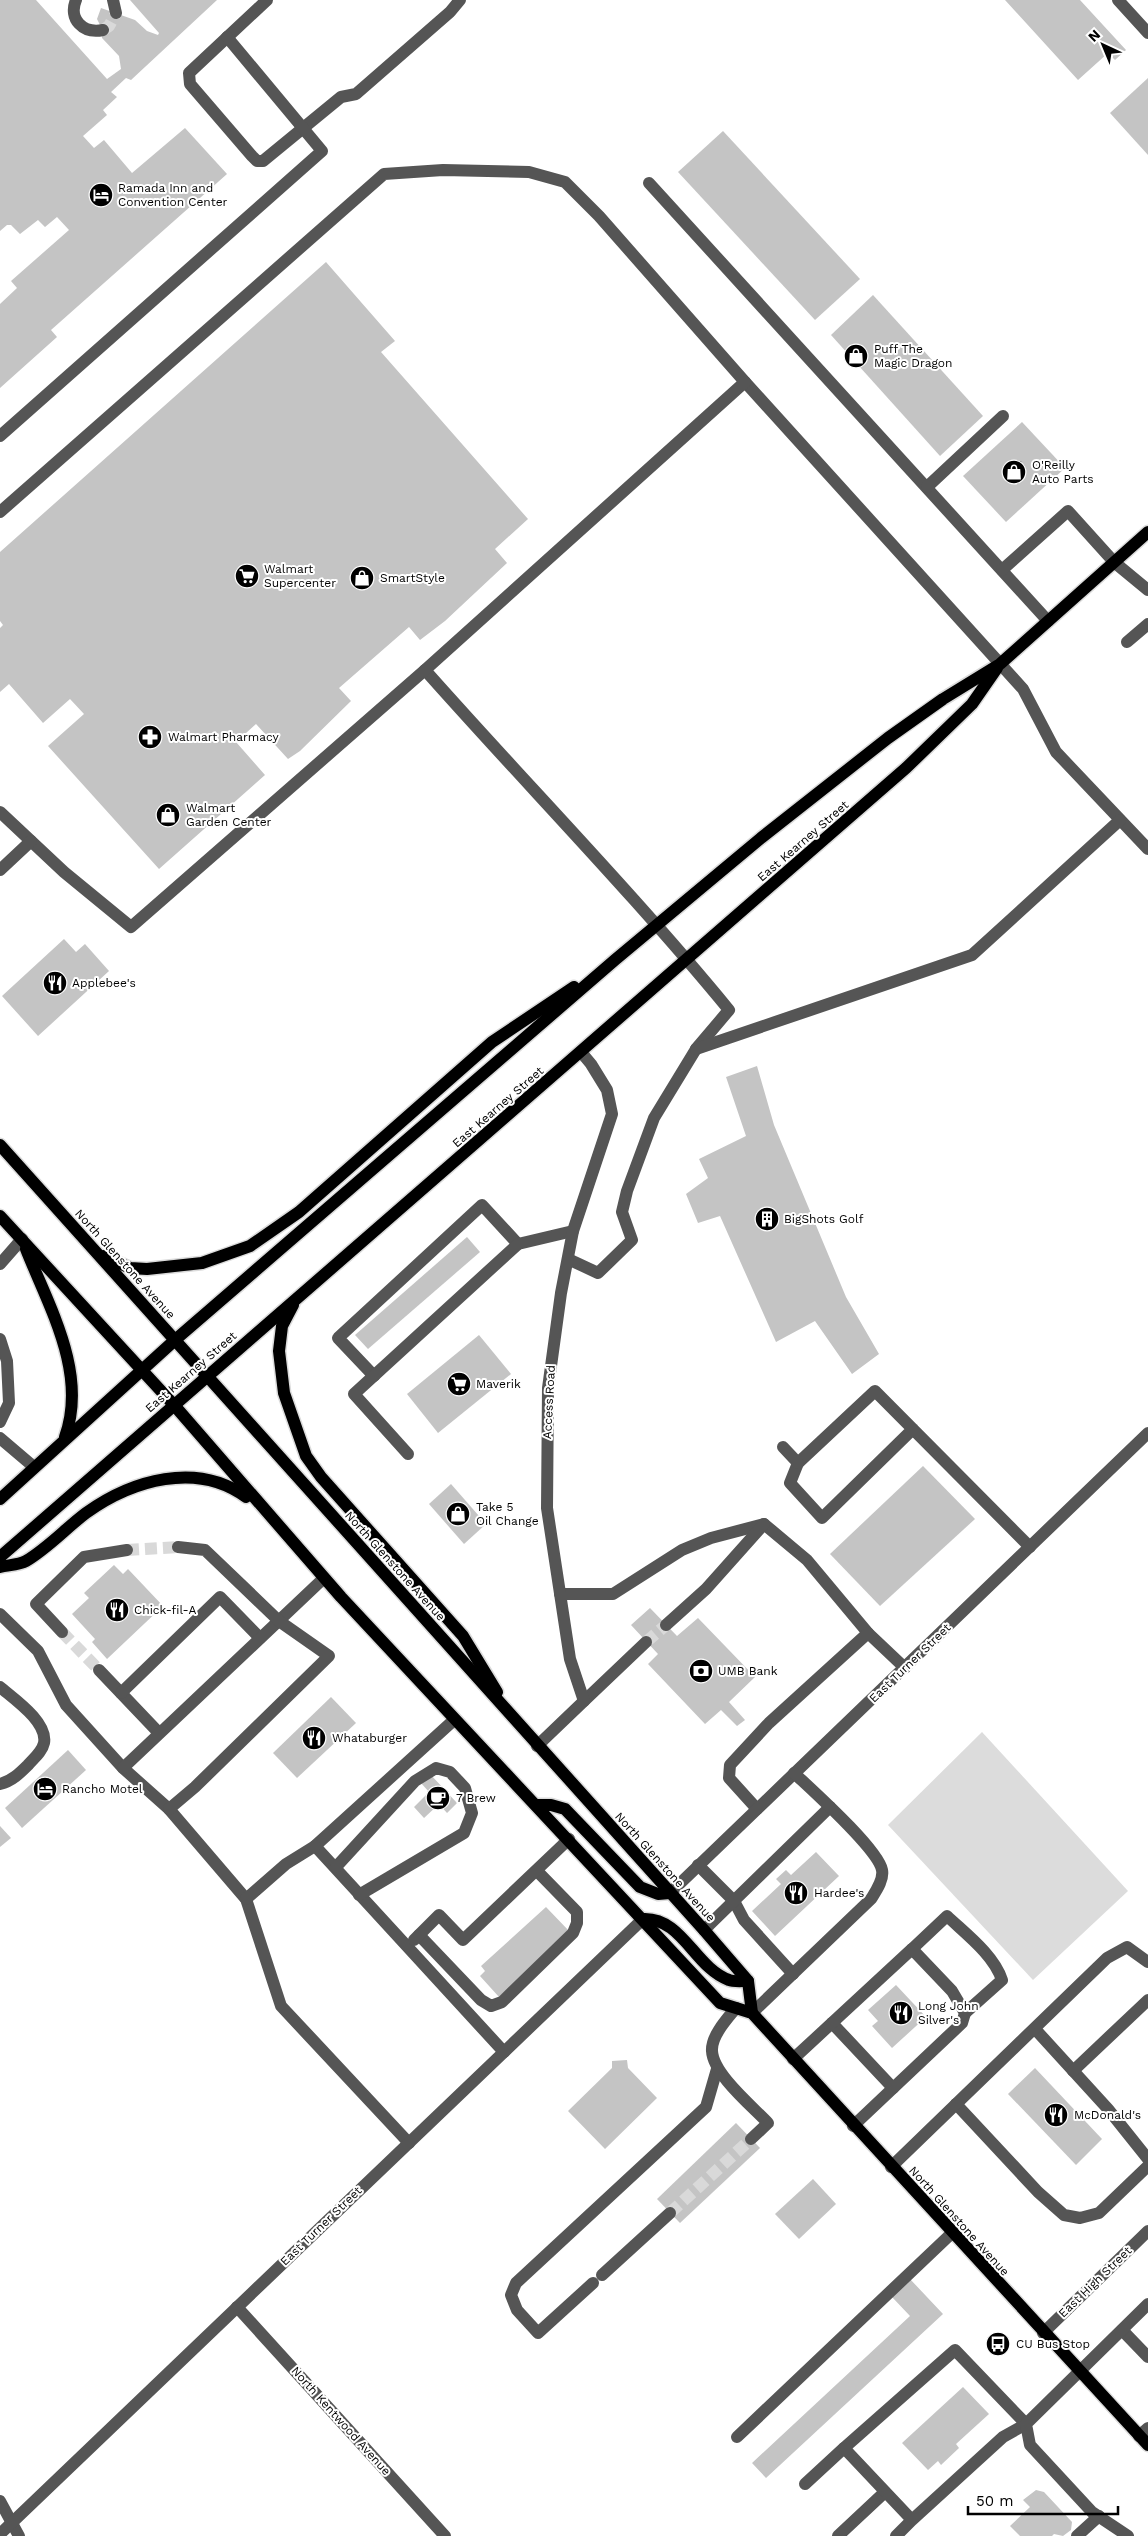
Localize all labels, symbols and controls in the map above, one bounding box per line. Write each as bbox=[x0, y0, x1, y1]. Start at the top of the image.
north arrow bbox=[1078, 20, 1128, 70]
text: N bbox=[1085, 26, 1103, 45]
place label: Ramada Inn and Convention Center bbox=[118, 181, 228, 209]
hotel icon: Ramada Inn and Convention Center bbox=[88, 182, 114, 208]
place label: Puff The Magic Dragon bbox=[874, 342, 952, 370]
shop icon: Puff The Magic Dragon bbox=[843, 343, 869, 369]
place label: O'Reilly Auto Parts bbox=[1032, 458, 1094, 486]
shop icon: O'Reilly Auto Parts bbox=[1001, 459, 1027, 485]
place label: Walmart Supercenter bbox=[264, 562, 336, 590]
supermarket icon: Walmart Supercenter bbox=[234, 563, 260, 589]
shop icon: SmartStyle bbox=[349, 565, 375, 591]
place label: SmartStyle bbox=[380, 571, 445, 585]
pharmacy icon: Walmart Pharmacy bbox=[137, 724, 163, 750]
place label: Walmart Pharmacy bbox=[168, 730, 280, 744]
street label: East Kearney Street bbox=[755, 798, 851, 884]
place label: Walmart Garden Center bbox=[186, 801, 272, 829]
shop icon: Walmart Garden Center bbox=[155, 802, 181, 828]
restaurant icon: Applebee's bbox=[42, 970, 68, 996]
place label: Applebee's bbox=[72, 976, 136, 990]
street label: East Kearney Street bbox=[450, 1064, 546, 1150]
street label: North Glenstone Avenue bbox=[72, 1206, 178, 1322]
building icon: BigShots Golf bbox=[754, 1206, 780, 1232]
place label: BigShots Golf bbox=[784, 1212, 864, 1226]
street label: East Kearney Street bbox=[143, 1329, 239, 1415]
street label: Access Road bbox=[540, 1365, 558, 1439]
supermarket icon: Maverik bbox=[446, 1371, 472, 1397]
place label: Maverik bbox=[476, 1377, 521, 1391]
place label: Take 5 Oil Change bbox=[476, 1500, 539, 1528]
shop icon: Take 5 Oil Change bbox=[445, 1501, 471, 1527]
street label: North Glenstone Avenue bbox=[342, 1508, 448, 1624]
restaurant icon: Chick-fil-A bbox=[104, 1597, 130, 1623]
place label: Chick-fil-A bbox=[134, 1603, 196, 1617]
street label: East Turner Street bbox=[866, 1621, 954, 1705]
bank icon: UMB Bank bbox=[688, 1658, 714, 1684]
place label: UMB Bank bbox=[718, 1664, 778, 1678]
restaurant icon: Whataburger bbox=[301, 1725, 327, 1751]
place label: Whataburger bbox=[332, 1731, 407, 1745]
hotel icon: Rancho Motel bbox=[32, 1776, 58, 1802]
place label: Rancho Motel bbox=[62, 1782, 143, 1796]
cafe icon: 7 Brew bbox=[425, 1785, 451, 1811]
place label: 7 Brew bbox=[456, 1791, 496, 1805]
street label: North Glenstone Avenue bbox=[612, 1809, 718, 1925]
restaurant icon: Hardee's bbox=[783, 1880, 809, 1906]
place label: Hardee's bbox=[814, 1886, 864, 1900]
place label: Long John Silver's bbox=[918, 1999, 979, 2027]
restaurant icon: Long John Silver's bbox=[888, 2000, 914, 2026]
restaurant icon: McDonald's bbox=[1043, 2102, 1069, 2128]
place label: McDonald's bbox=[1074, 2108, 1141, 2122]
street label: North Glenstone Avenue bbox=[906, 2163, 1012, 2279]
street label: East Turner Street bbox=[277, 2184, 365, 2268]
street label: East High Street bbox=[1056, 2244, 1134, 2320]
bus stop icon: CU Bus Stop bbox=[985, 2331, 1011, 2357]
place label: CU Bus Stop bbox=[1016, 2337, 1090, 2351]
street label: North Kentwood Avenue bbox=[288, 2364, 394, 2478]
scale bar bbox=[968, 2484, 1118, 2516]
text: 50 m bbox=[976, 2492, 1013, 2510]

